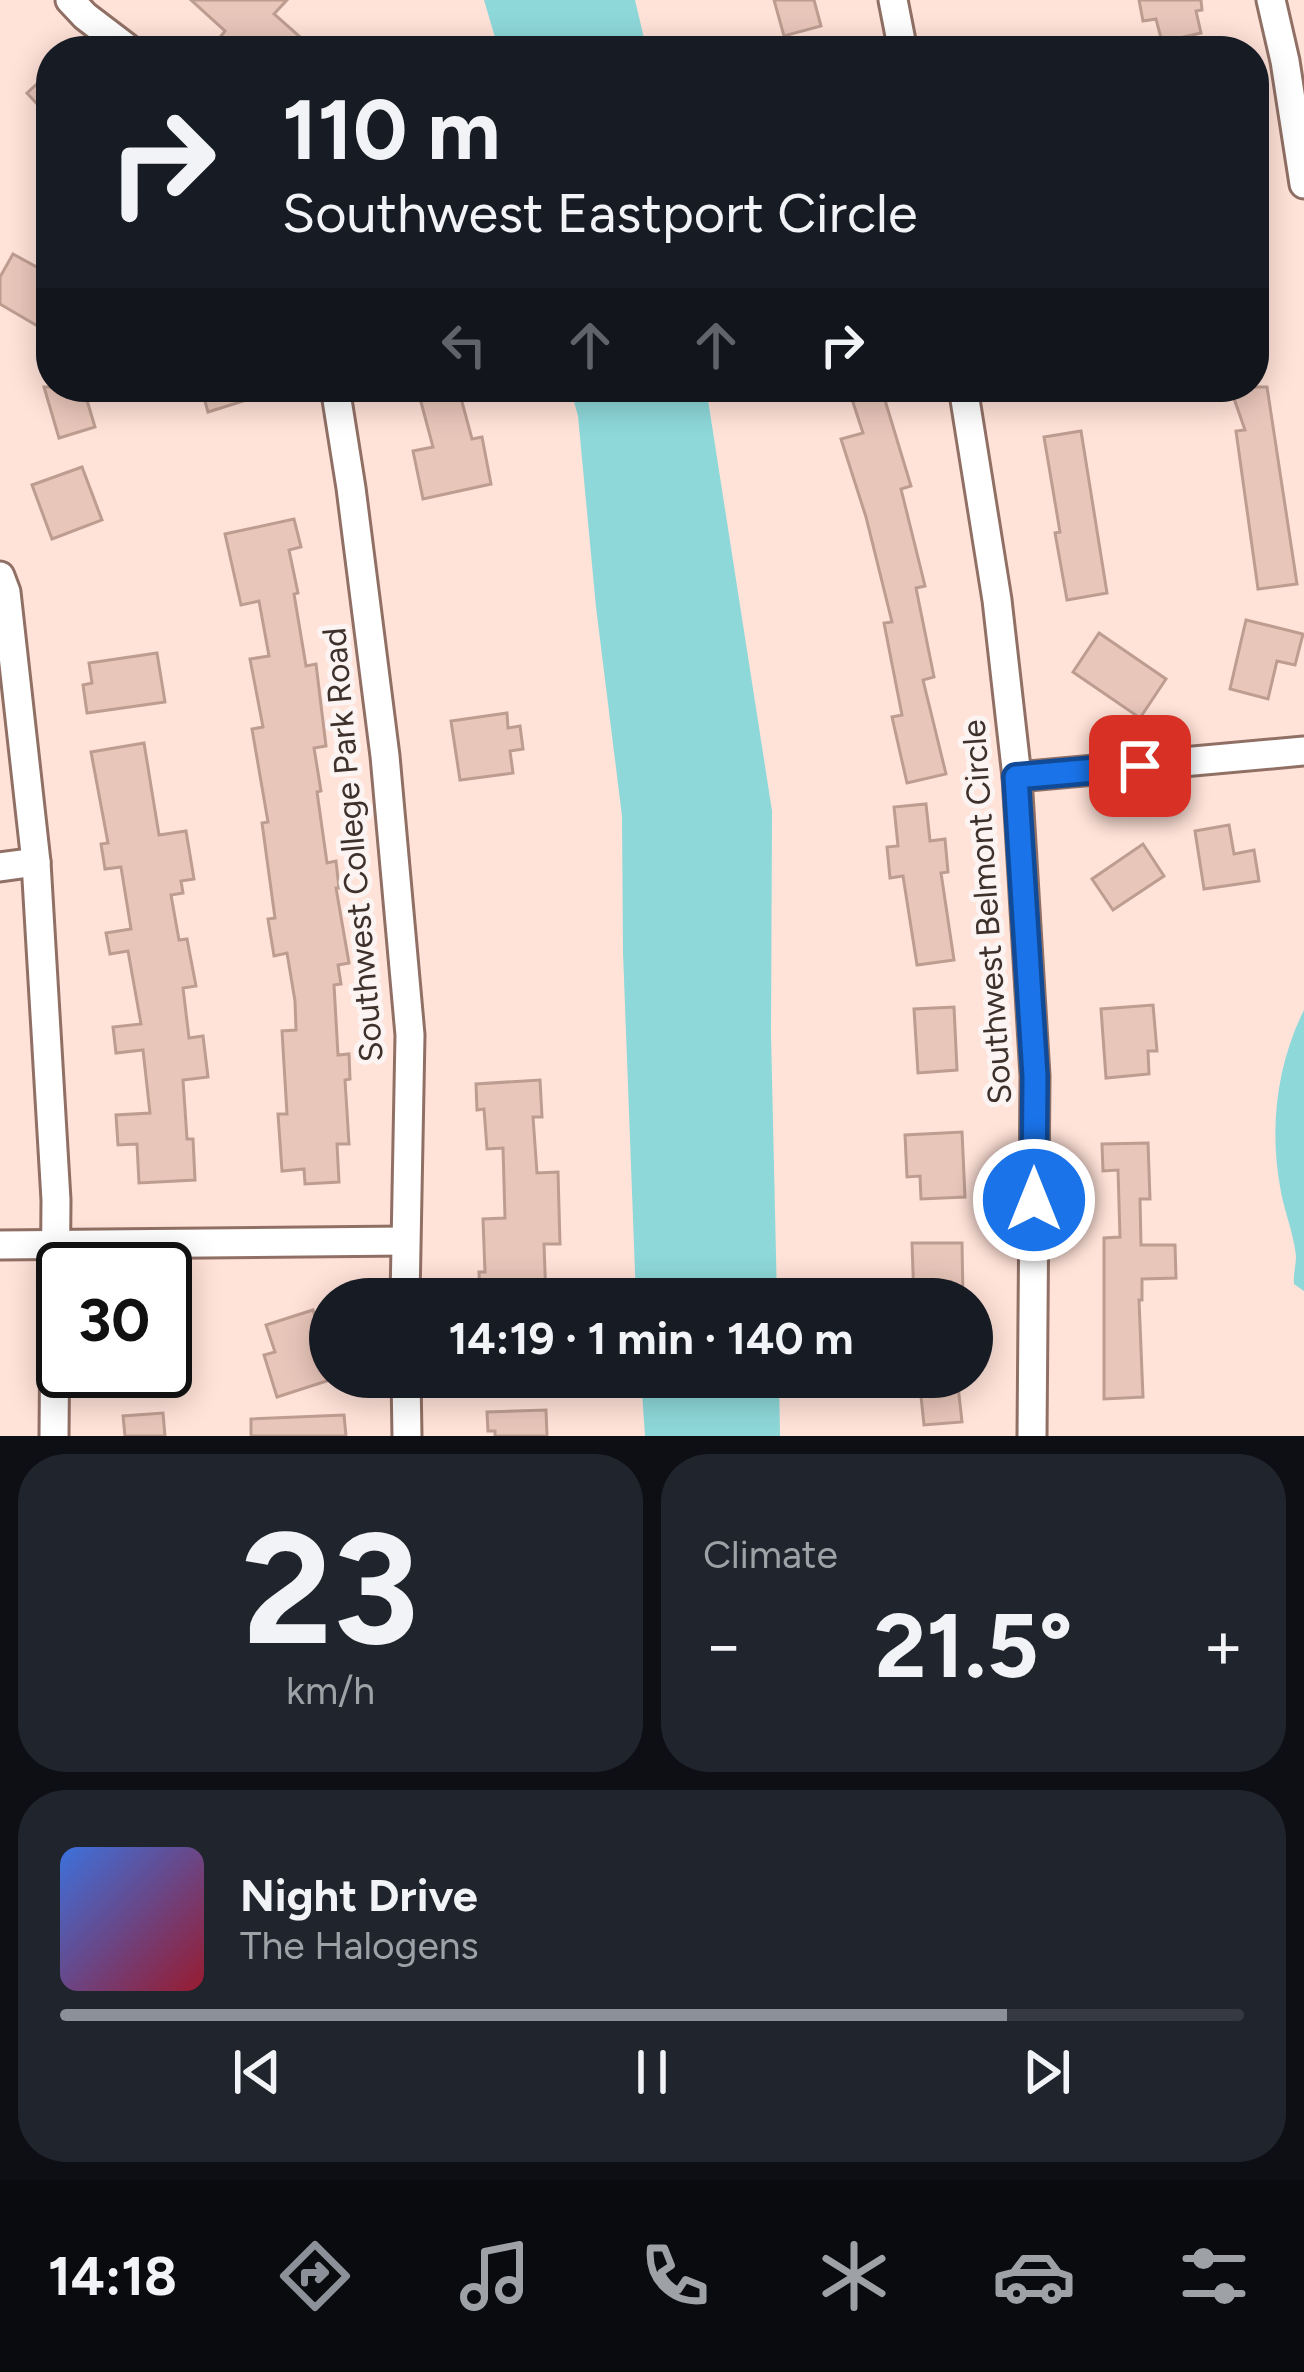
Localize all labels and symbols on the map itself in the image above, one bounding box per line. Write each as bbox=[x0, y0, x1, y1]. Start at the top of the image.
street label: Southwest College Park Road bbox=[314, 626, 391, 1064]
pin bbox=[1089, 715, 1191, 817]
street label: Southwest Belmont Circle bbox=[954, 718, 1019, 1106]
position arrow bbox=[971, 1137, 1097, 1263]
speed limit sign: 30 bbox=[36, 1242, 192, 1398]

